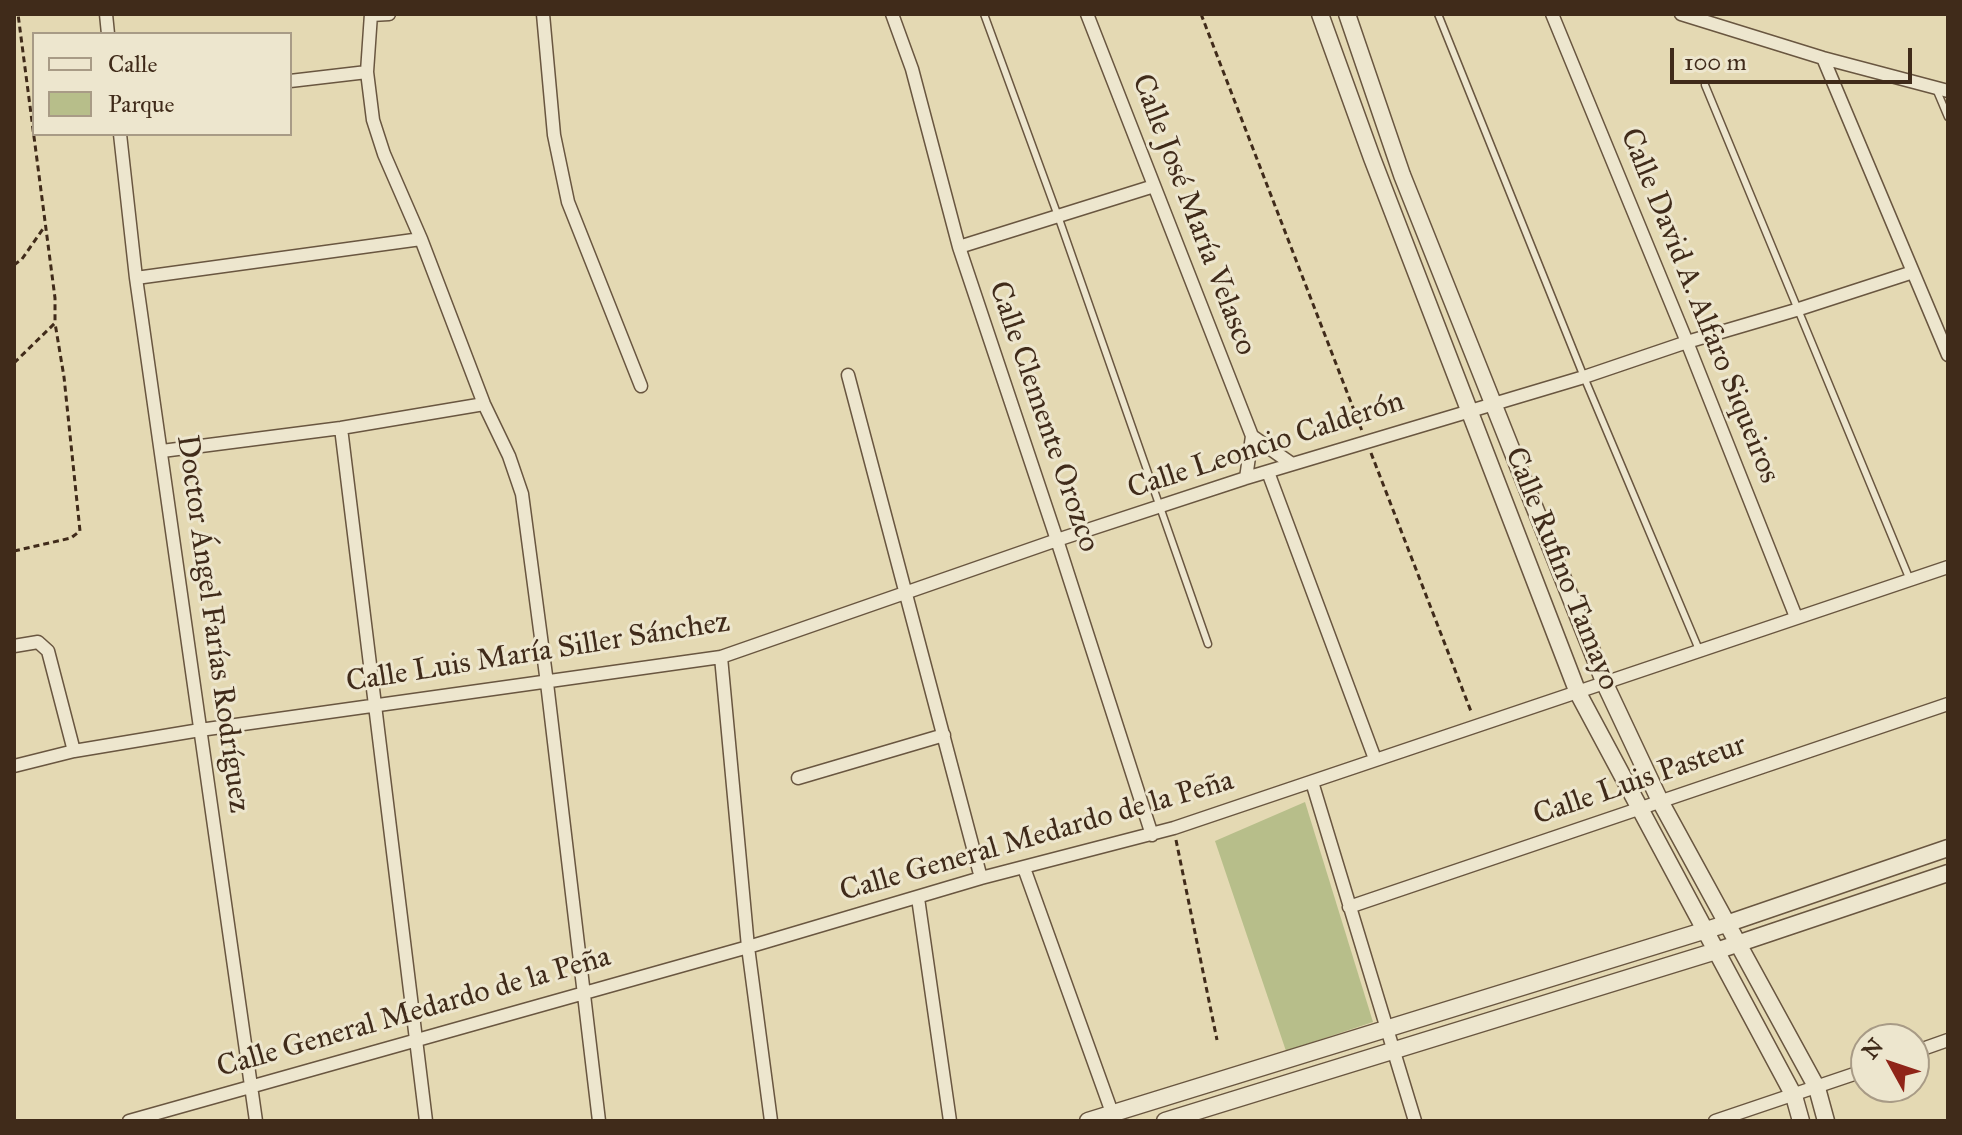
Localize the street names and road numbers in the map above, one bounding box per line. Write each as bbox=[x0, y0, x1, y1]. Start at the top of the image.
street label: Calle José María Velasco bbox=[1123, 69, 1263, 361]
street label: Calle David A. Alfaro Siqueiros bbox=[1611, 123, 1787, 489]
street label: Calle Clemente Orozco bbox=[980, 277, 1106, 557]
street label: Calle Leoncio Calderón bbox=[1123, 384, 1409, 508]
street label: Doctor Ángel Farías Rodríguez bbox=[168, 433, 256, 815]
street label: Calle Rufino Tamayo bbox=[1496, 442, 1626, 696]
street label: Calle Luis María Siller Sánchez bbox=[344, 605, 732, 701]
street label: Calle Luis Pasteur bbox=[1529, 728, 1751, 834]
street label: Calle General Medardo de la Peña bbox=[836, 763, 1238, 911]
street label: Calle General Medardo de la Peña bbox=[213, 939, 615, 1087]

